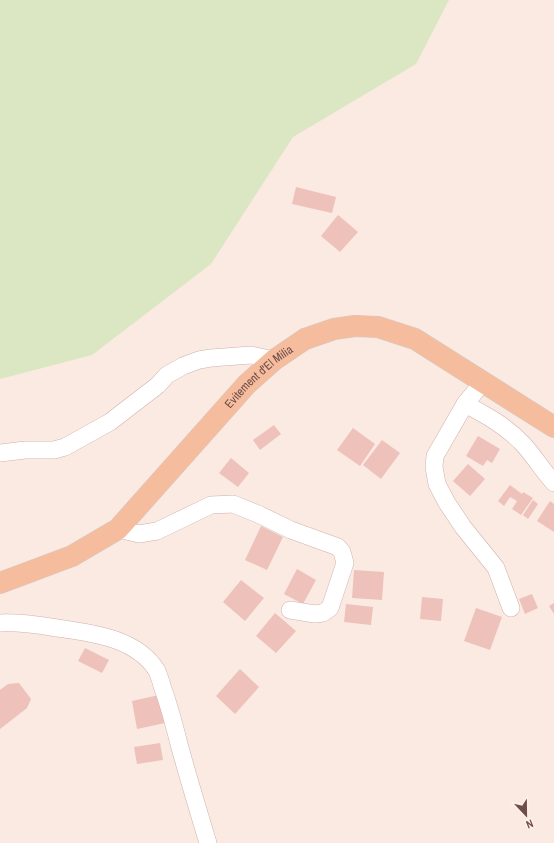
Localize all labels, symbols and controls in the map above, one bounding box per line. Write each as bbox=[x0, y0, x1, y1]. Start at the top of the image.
street label: Evitement d'El Milia bbox=[221, 341, 297, 412]
north arrow bbox=[506, 795, 546, 835]
text: N bbox=[524, 817, 535, 832]

